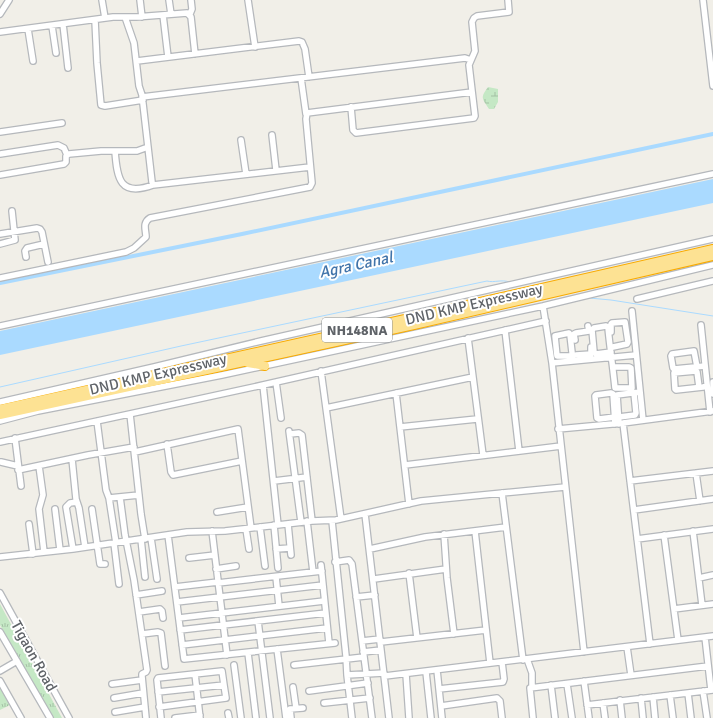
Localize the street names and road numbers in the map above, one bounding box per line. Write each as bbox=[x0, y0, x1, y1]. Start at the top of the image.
street label: DND KMP Expressway bbox=[404, 279, 544, 329]
road number: NH148NA bbox=[322, 318, 392, 342]
street label: DND KMP Expressway bbox=[88, 349, 228, 399]
street label: Tigaon Road bbox=[7, 617, 61, 695]

